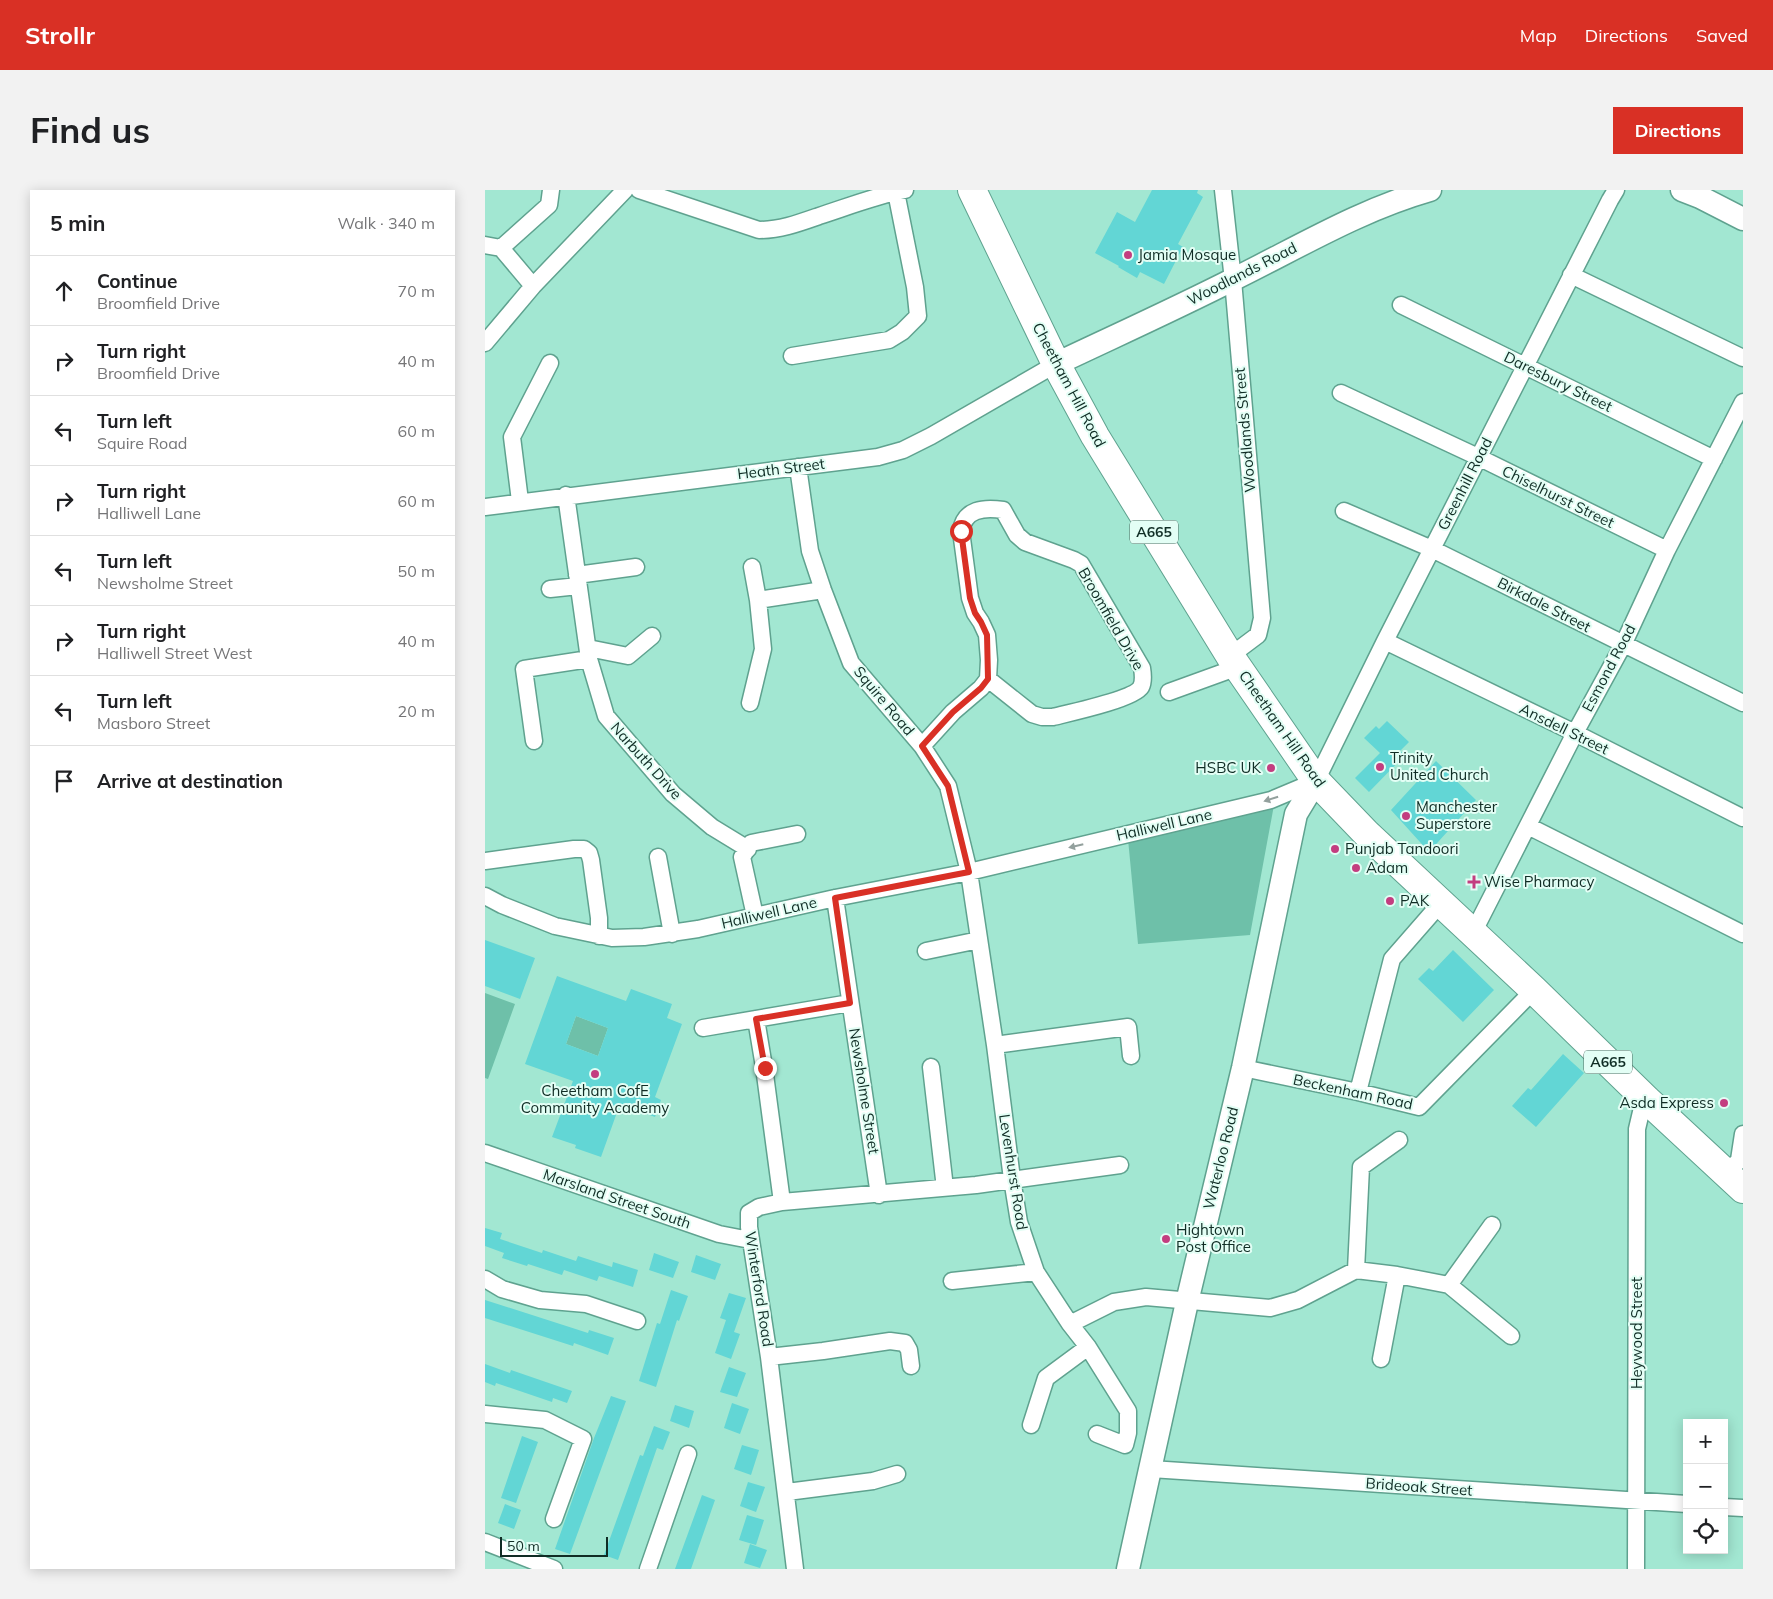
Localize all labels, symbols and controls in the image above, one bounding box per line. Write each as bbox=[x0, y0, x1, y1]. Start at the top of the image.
text: Strollr bbox=[25, 20, 95, 50]
text: Map bbox=[1520, 24, 1557, 47]
text: Directions bbox=[1585, 24, 1668, 47]
text: Saved bbox=[1696, 24, 1748, 47]
button: Directions bbox=[1613, 107, 1743, 154]
text: Find us bbox=[30, 108, 150, 152]
text: 5 min bbox=[50, 210, 105, 236]
text: Walk · 340 m bbox=[337, 213, 435, 233]
street label: Woodlands Road bbox=[1184, 238, 1300, 309]
place label: Jamia Mosque bbox=[1138, 245, 1236, 264]
marker: Jamia Mosque bbox=[1122, 249, 1134, 261]
text: Continue bbox=[97, 269, 177, 293]
icon: ahead bbox=[50, 277, 78, 305]
text: 70 m bbox=[398, 281, 435, 301]
text: Broomfield Drive bbox=[97, 293, 220, 313]
street label: Cheetham Hill Road bbox=[1029, 319, 1110, 450]
text: Turn right bbox=[97, 339, 186, 363]
icon: right bbox=[50, 347, 78, 375]
street label: Daresbury Street bbox=[1501, 347, 1615, 416]
text: 40 m bbox=[398, 351, 435, 371]
text: Broomfield Drive bbox=[97, 363, 220, 383]
street label: Woodlands Street bbox=[1230, 367, 1259, 493]
text: Turn left bbox=[97, 409, 172, 433]
icon: left bbox=[50, 417, 78, 445]
text: 60 m bbox=[398, 421, 435, 441]
text: Squire Road bbox=[97, 433, 187, 453]
street label: Greenhill Road bbox=[1433, 434, 1496, 533]
street label: Heath Street bbox=[736, 454, 826, 483]
street label: Chiselhurst Street bbox=[1499, 461, 1617, 532]
text: Turn right bbox=[97, 479, 186, 503]
icon: right bbox=[50, 487, 78, 515]
text: 60 m bbox=[398, 491, 435, 511]
text: Halliwell Lane bbox=[97, 503, 201, 523]
route start bbox=[950, 520, 973, 543]
road number: A665 bbox=[1130, 521, 1178, 544]
text: Turn left bbox=[97, 549, 172, 573]
icon: left bbox=[50, 557, 78, 585]
text: 50 m bbox=[398, 561, 435, 581]
street label: Broomfield Drive bbox=[1074, 564, 1148, 673]
text: Newsholme Street bbox=[97, 573, 233, 593]
street label: Birkdale Street bbox=[1495, 573, 1594, 636]
text: Turn right bbox=[97, 619, 186, 643]
street label: Esmond Road bbox=[1578, 621, 1640, 715]
icon: right bbox=[50, 627, 78, 655]
text: 40 m bbox=[398, 631, 435, 651]
text: Halliwell Street West bbox=[97, 643, 252, 663]
street label: Squire Road bbox=[850, 662, 919, 739]
street label: Cheetham Hill Road bbox=[1235, 667, 1330, 791]
text: Turn left bbox=[97, 689, 172, 713]
icon: left bbox=[50, 697, 78, 725]
street label: Ansdell Street bbox=[1516, 699, 1612, 758]
text: 20 m bbox=[398, 701, 435, 721]
text: Masboro Street bbox=[97, 713, 210, 733]
street label: Narbuth Drive bbox=[607, 718, 686, 803]
place label: Trinity United Church bbox=[1390, 748, 1489, 784]
place label: HSBC UK bbox=[1195, 758, 1261, 777]
marker: Trinity United Church bbox=[1374, 761, 1386, 773]
marker: HSBC UK bbox=[1265, 762, 1277, 774]
icon: arrive bbox=[50, 767, 78, 795]
text: Arrive at destination bbox=[97, 769, 283, 793]
one-way arrow bbox=[1263, 795, 1278, 803]
place label: Manchester Superstore bbox=[1416, 797, 1498, 833]
street label: Halliwell Lane bbox=[1114, 804, 1214, 845]
marker: Manchester Superstore bbox=[1400, 810, 1412, 822]
place label: Punjab Tandoori bbox=[1345, 839, 1458, 858]
one-way arrow bbox=[1069, 842, 1084, 850]
marker: Punjab Tandoori bbox=[1329, 843, 1341, 855]
place label: Adam bbox=[1366, 858, 1408, 877]
marker: Adam bbox=[1350, 862, 1362, 874]
place label: Wise Pharmacy bbox=[1484, 872, 1594, 891]
marker: Wise Pharmacy bbox=[1468, 876, 1480, 888]
place label: PAK bbox=[1400, 891, 1430, 910]
street label: Halliwell Lane bbox=[719, 892, 819, 933]
marker: PAK bbox=[1384, 895, 1396, 907]
street label: Newsholme Street bbox=[845, 1027, 884, 1155]
road number: A665 bbox=[1584, 1050, 1632, 1074]
route end bbox=[754, 1057, 777, 1080]
marker: Cheetham CofE Community Academy bbox=[589, 1068, 601, 1080]
street label: Beckenham Road bbox=[1292, 1070, 1415, 1113]
place label: Cheetham CofE Community Academy bbox=[521, 1081, 669, 1117]
place label: Asda Express bbox=[1619, 1093, 1714, 1112]
marker: Asda Express bbox=[1718, 1097, 1730, 1109]
street label: Waterloo Road bbox=[1199, 1105, 1242, 1211]
street label: Levenhurst Road bbox=[995, 1113, 1032, 1231]
street label: Marsland Street South bbox=[541, 1164, 694, 1233]
place label: Hightown Post Office bbox=[1176, 1220, 1251, 1256]
street label: Winterford Road bbox=[741, 1230, 778, 1348]
marker: Hightown Post Office bbox=[1160, 1233, 1172, 1245]
street label: Heywood Street bbox=[1627, 1277, 1646, 1389]
map controls bbox=[1683, 1419, 1728, 1554]
button: + bbox=[1683, 1419, 1728, 1464]
button: − bbox=[1683, 1464, 1728, 1509]
street label: Brideoak Street bbox=[1365, 1473, 1473, 1500]
button: locate bbox=[1683, 1509, 1728, 1554]
scale bar bbox=[500, 1534, 607, 1557]
text: 50 m bbox=[507, 1537, 540, 1555]

